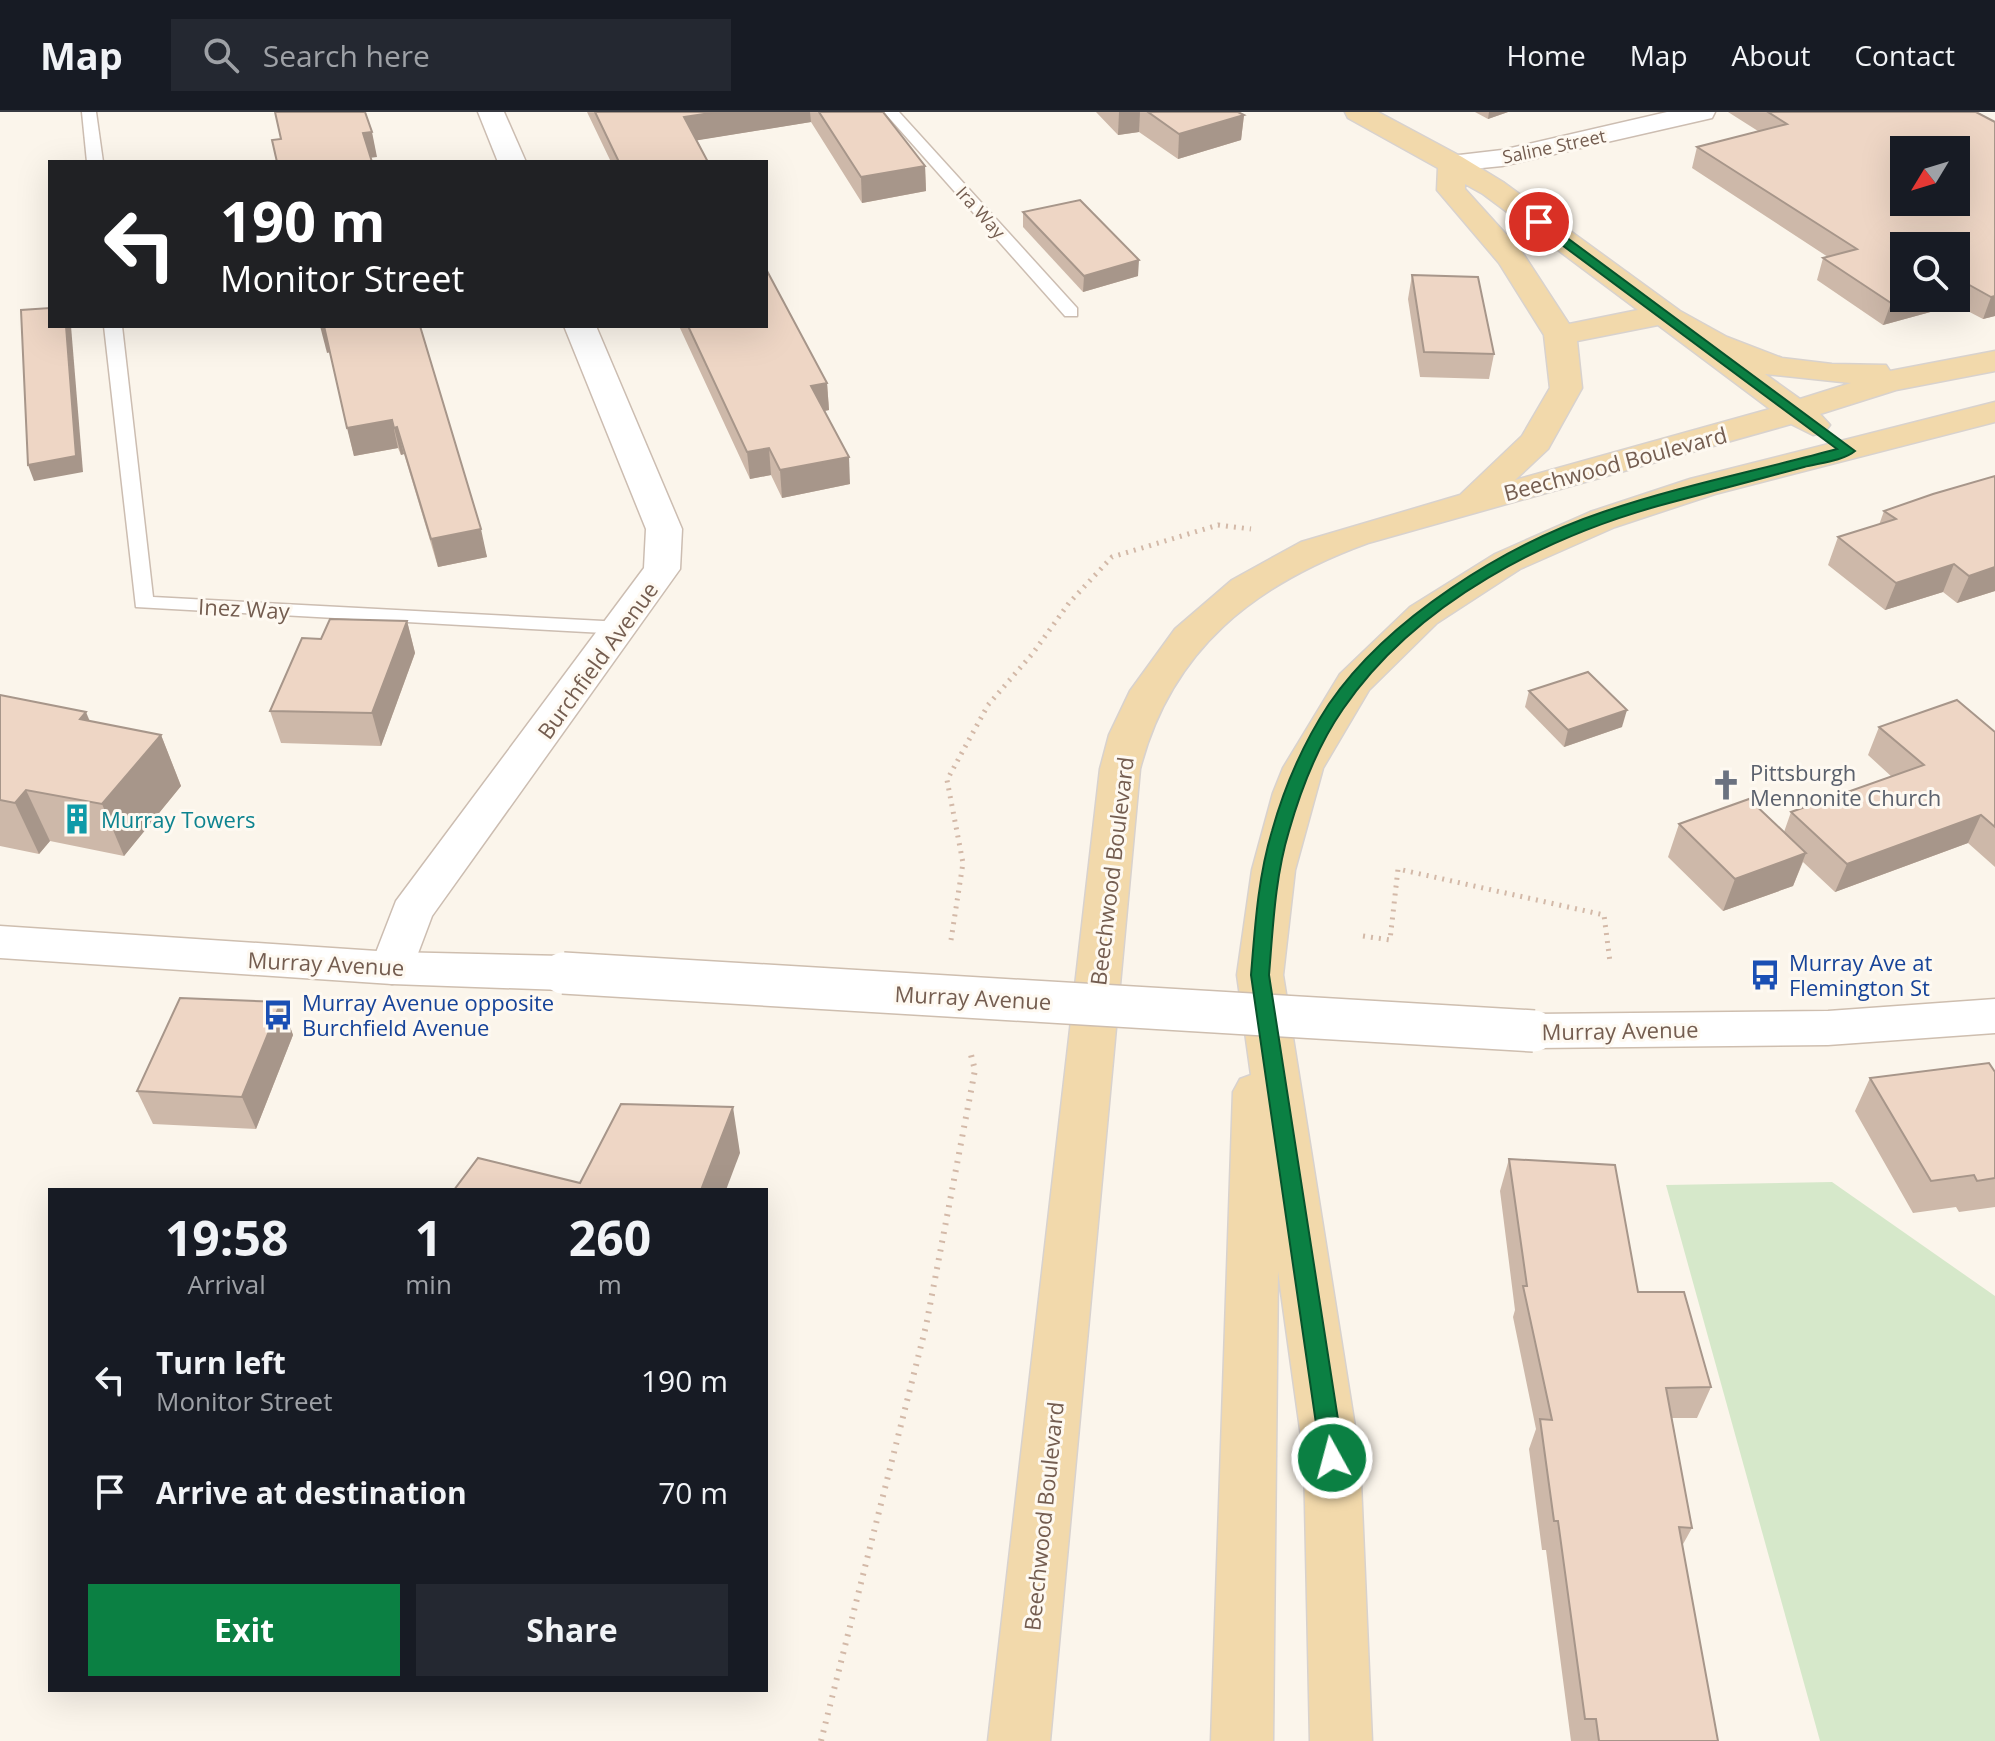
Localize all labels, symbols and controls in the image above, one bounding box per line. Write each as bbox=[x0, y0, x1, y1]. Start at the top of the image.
search box bbox=[171, 19, 731, 91]
text: Map bbox=[40, 29, 123, 81]
icon: search bbox=[199, 33, 243, 77]
text: Search here bbox=[263, 35, 430, 76]
text: Home bbox=[1507, 36, 1586, 74]
text: Map bbox=[1630, 36, 1688, 74]
text: About bbox=[1732, 36, 1810, 74]
text: Contact bbox=[1854, 36, 1955, 74]
street label: Saline Street bbox=[1500, 123, 1608, 169]
north arrow bbox=[1890, 136, 1970, 216]
map controls bbox=[1890, 136, 1970, 312]
street label: Ira Way bbox=[951, 181, 1012, 244]
text: 190 m bbox=[220, 182, 386, 258]
pin bbox=[1505, 188, 1573, 256]
icon: left bbox=[88, 192, 192, 296]
icon: arrive bbox=[1517, 200, 1561, 244]
button: search bbox=[1890, 232, 1970, 312]
text: Monitor Street bbox=[220, 254, 464, 303]
street label: Beechwood Boulevard bbox=[1500, 419, 1730, 507]
street label: Burchfield Avenue bbox=[530, 575, 664, 745]
street label: Inez Way bbox=[197, 591, 291, 625]
street label: Beechwood Boulevard bbox=[1082, 755, 1140, 987]
place label: Pittsburgh Mennonite Church bbox=[1750, 757, 1941, 812]
church icon: Pittsburgh Mennonite Church bbox=[1709, 768, 1743, 802]
building icon: Murray Towers bbox=[60, 802, 94, 836]
place label: Murray Towers bbox=[101, 804, 255, 834]
street label: Murray Avenue bbox=[247, 944, 405, 982]
place label: Murray Ave at Flemington St bbox=[1789, 947, 1932, 1002]
bus stop icon: Murray Ave at Flemington St bbox=[1748, 958, 1782, 992]
street label: Murray Avenue bbox=[894, 978, 1052, 1016]
place label: Murray Avenue opposite Burchfield Avenue bbox=[302, 987, 554, 1042]
bus stop icon: Murray Avenue opposite Burchfield Avenue bbox=[261, 998, 295, 1032]
street label: Murray Avenue bbox=[1541, 1014, 1699, 1046]
text: 19:58 bbox=[165, 1205, 288, 1270]
text: 1 bbox=[415, 1205, 442, 1270]
text: 260 bbox=[569, 1205, 651, 1270]
text: Arrival bbox=[187, 1266, 266, 1302]
text: min bbox=[405, 1266, 452, 1302]
text: m bbox=[598, 1266, 622, 1302]
text: Turn left bbox=[156, 1342, 286, 1383]
icon: left bbox=[88, 1358, 132, 1402]
text: 190 m bbox=[641, 1360, 728, 1401]
text: Monitor Street bbox=[156, 1383, 332, 1419]
street label: Beechwood Boulevard bbox=[1016, 1400, 1070, 1632]
position arrow bbox=[1290, 1416, 1374, 1500]
icon: arrive bbox=[88, 1470, 132, 1514]
text: Arrive at destination bbox=[156, 1472, 467, 1513]
text: 70 m bbox=[658, 1472, 728, 1513]
button: Exit bbox=[88, 1584, 400, 1676]
button: Share bbox=[416, 1584, 728, 1676]

